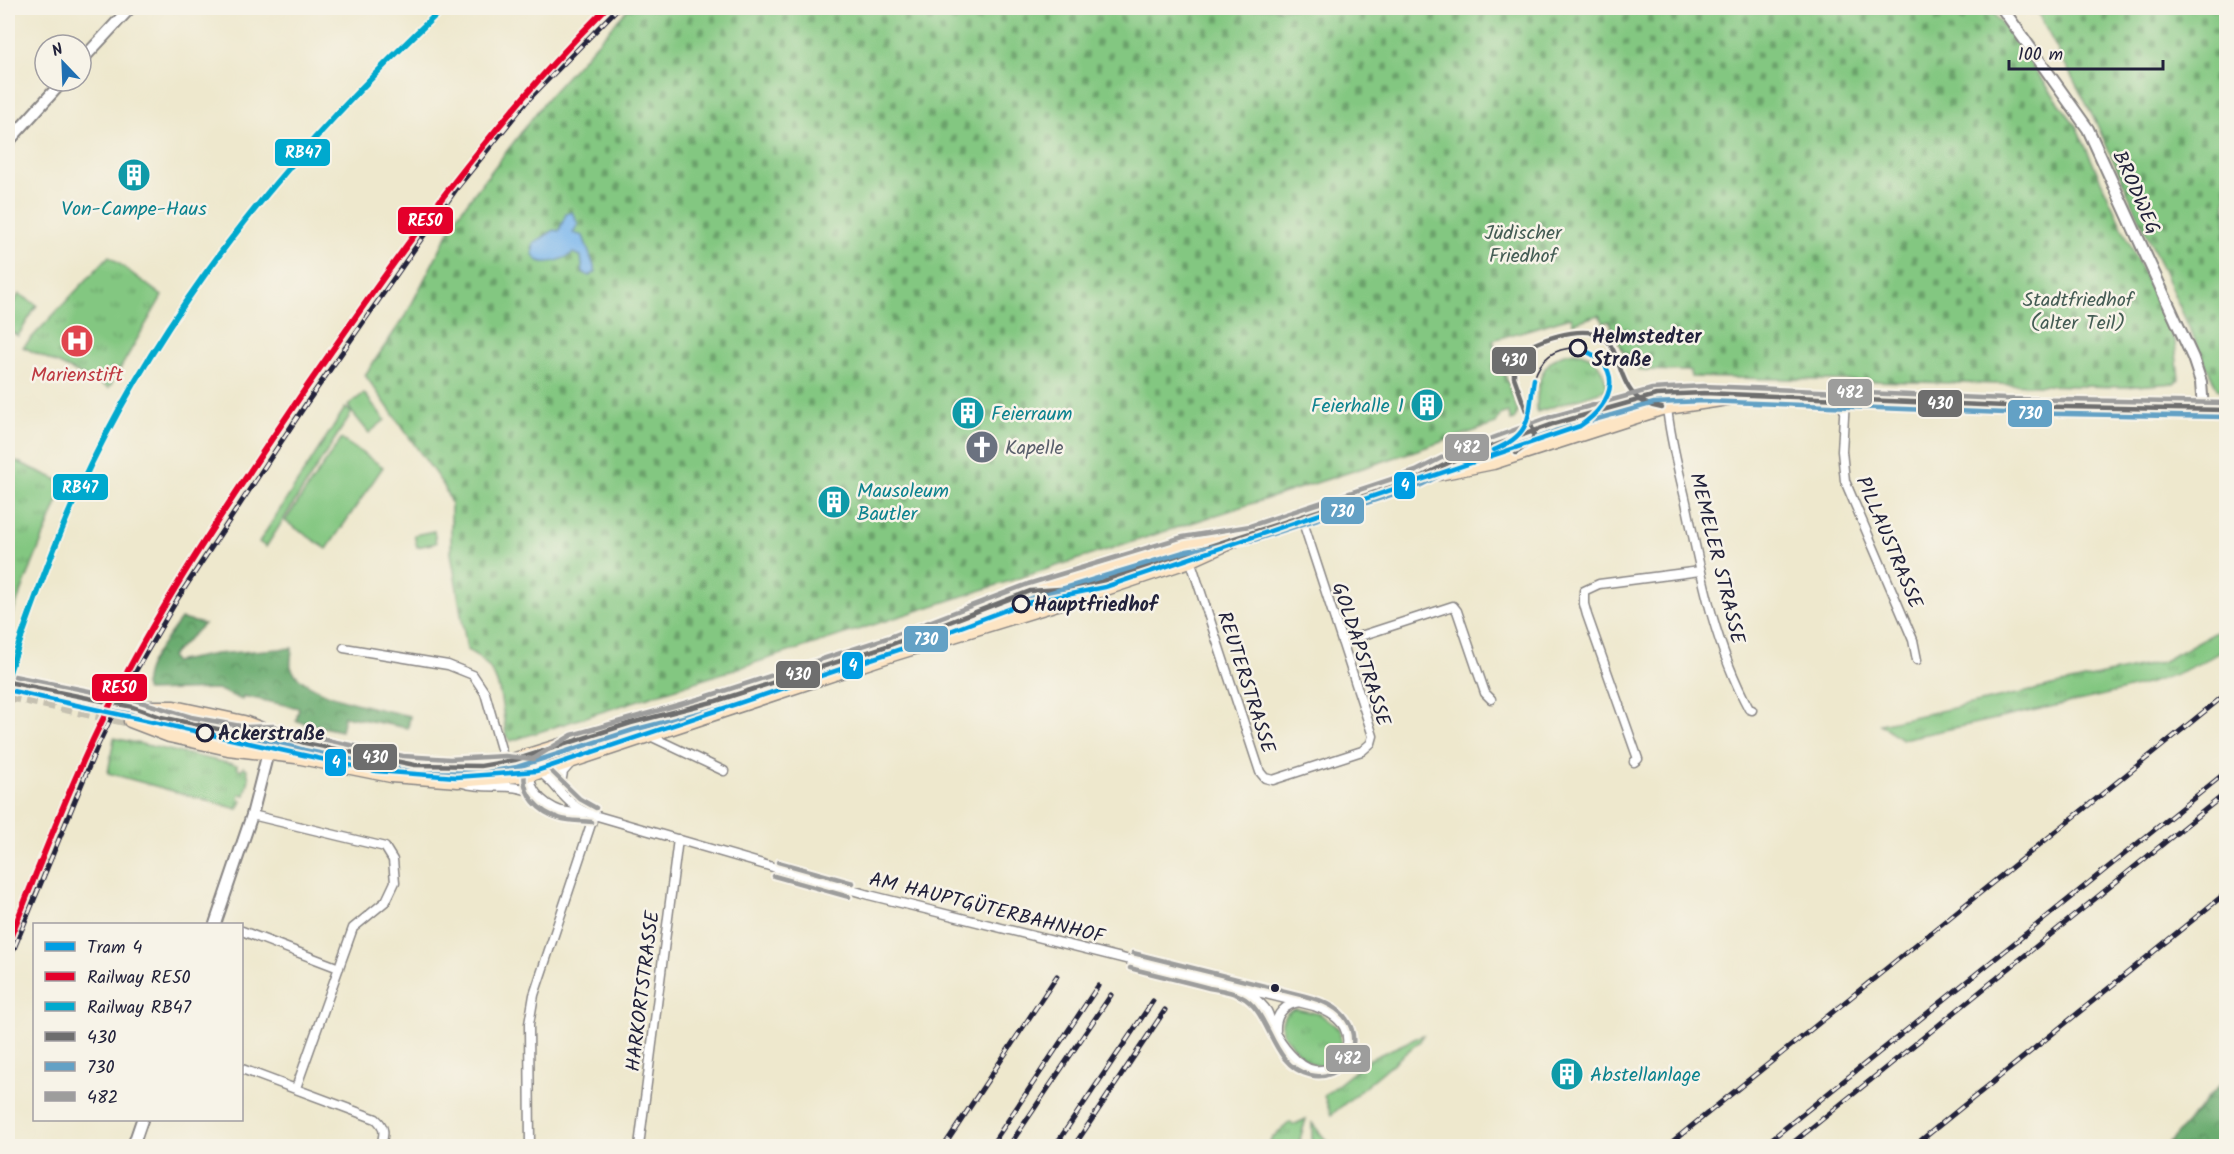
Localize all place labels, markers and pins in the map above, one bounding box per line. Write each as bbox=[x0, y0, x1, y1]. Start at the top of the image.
building icon: Von-Campe-Haus bbox=[116, 157, 152, 193]
place label: Von-Campe-Haus bbox=[61, 194, 207, 226]
place label: Helmstedter Straße bbox=[1592, 322, 1702, 377]
hospital icon: Marienstift bbox=[59, 323, 95, 359]
marker: Helmstedter Straße bbox=[1569, 339, 1587, 357]
place label: Marienstift bbox=[31, 360, 123, 392]
building icon: Feierhalle 1 bbox=[1409, 387, 1445, 423]
place label: Feierhalle 1 bbox=[1311, 391, 1404, 423]
building icon: Feierraum bbox=[950, 395, 986, 431]
place label: Feierraum bbox=[991, 399, 1072, 431]
church icon: Kapelle bbox=[964, 429, 1000, 465]
place label: Kapelle bbox=[1005, 433, 1064, 465]
place label: Mausoleum Bautler bbox=[857, 476, 949, 531]
building icon: Mausoleum Bautler bbox=[816, 484, 852, 520]
place label: Hauptfriedhof bbox=[1034, 590, 1160, 622]
marker: Hauptfriedhof bbox=[1012, 595, 1030, 613]
place label: Ackerstraße bbox=[218, 719, 325, 751]
marker: Ackerstraße bbox=[196, 724, 214, 742]
unlabelled marker bbox=[1269, 982, 1281, 994]
building icon: Abstellanlage bbox=[1549, 1056, 1585, 1092]
place label: Abstellanlage bbox=[1590, 1060, 1701, 1092]

